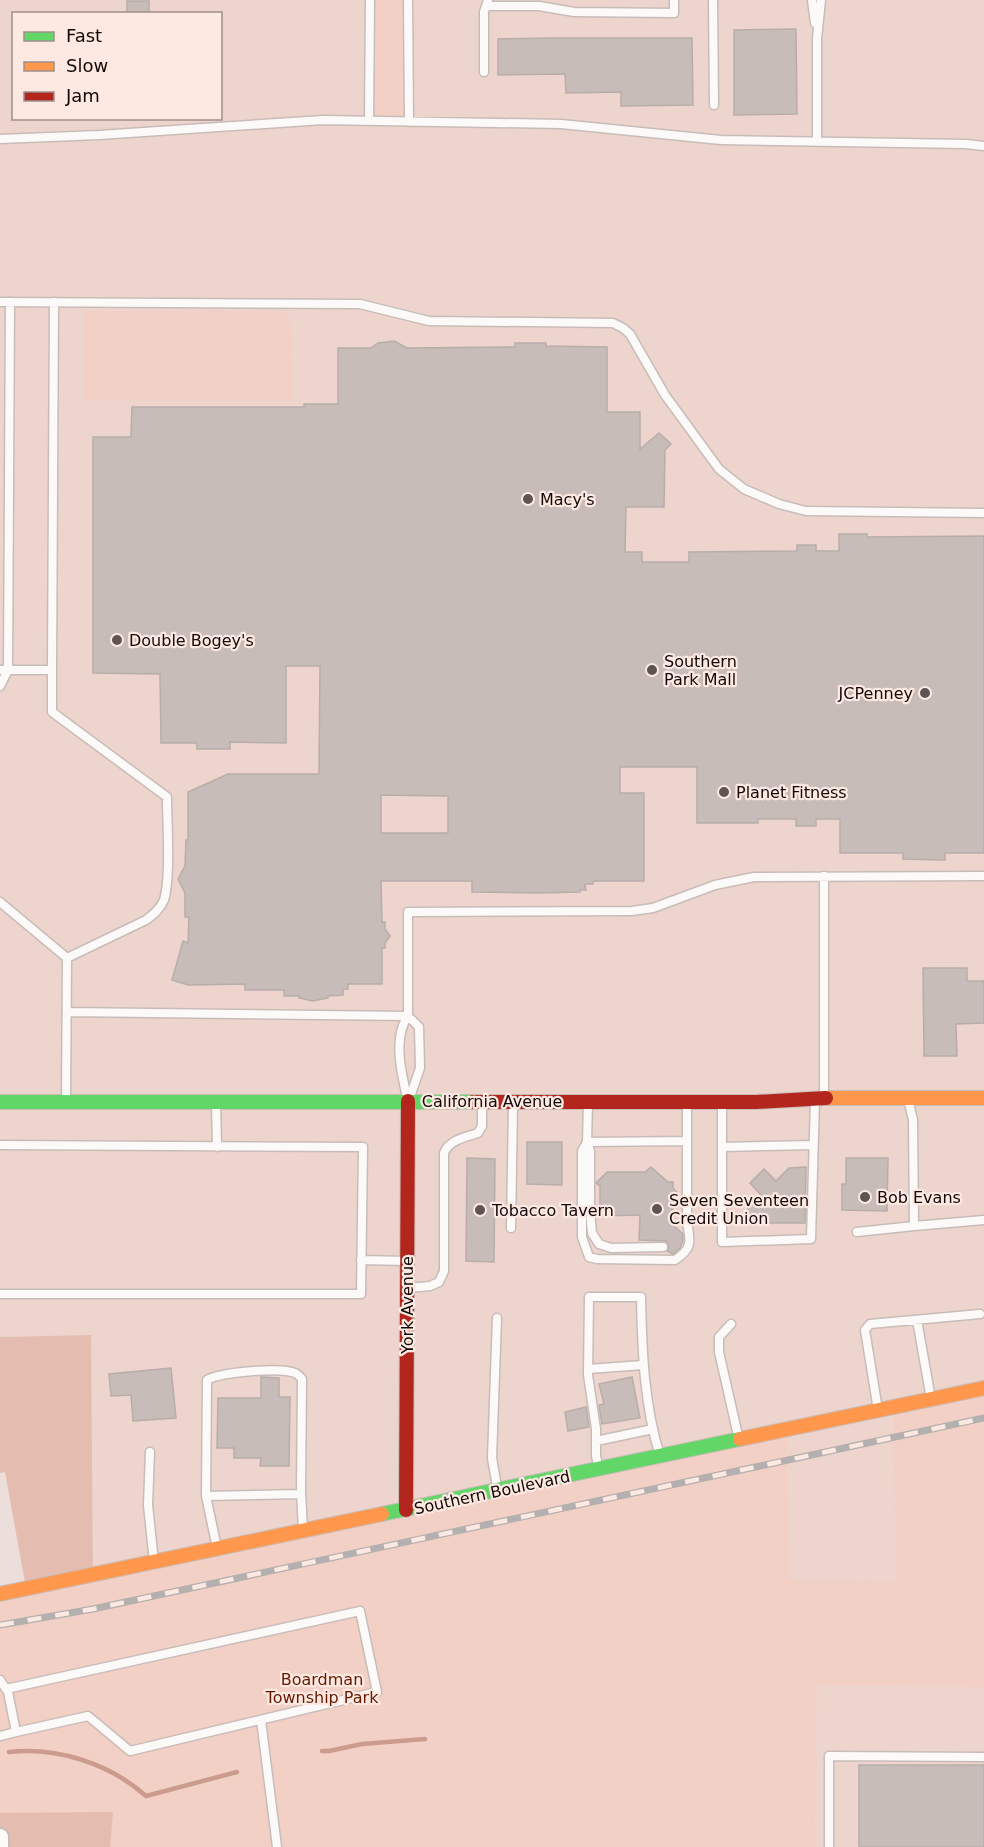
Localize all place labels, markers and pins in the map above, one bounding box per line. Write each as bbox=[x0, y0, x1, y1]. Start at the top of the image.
place label: Macy's bbox=[540, 490, 595, 509]
marker: Macy's bbox=[521, 492, 535, 506]
place label: Double Bogey's bbox=[129, 631, 254, 650]
marker: Double Bogey's bbox=[110, 633, 124, 647]
place label: Southern Park Mall bbox=[664, 652, 737, 689]
marker: Southern Park Mall bbox=[645, 663, 659, 677]
place label: JCPenney bbox=[838, 684, 913, 703]
marker: JCPenney bbox=[918, 686, 932, 700]
place label: Planet Fitness bbox=[736, 783, 847, 802]
marker: Planet Fitness bbox=[717, 785, 731, 799]
place label: Bob Evans bbox=[877, 1188, 961, 1207]
marker: Bob Evans bbox=[858, 1190, 872, 1204]
place label: Seven Seventeen Credit Union bbox=[669, 1191, 809, 1228]
place label: Tobacco Tavern bbox=[491, 1201, 614, 1220]
marker: Seven Seventeen Credit Union bbox=[650, 1202, 664, 1216]
marker: Tobacco Tavern bbox=[473, 1203, 487, 1217]

